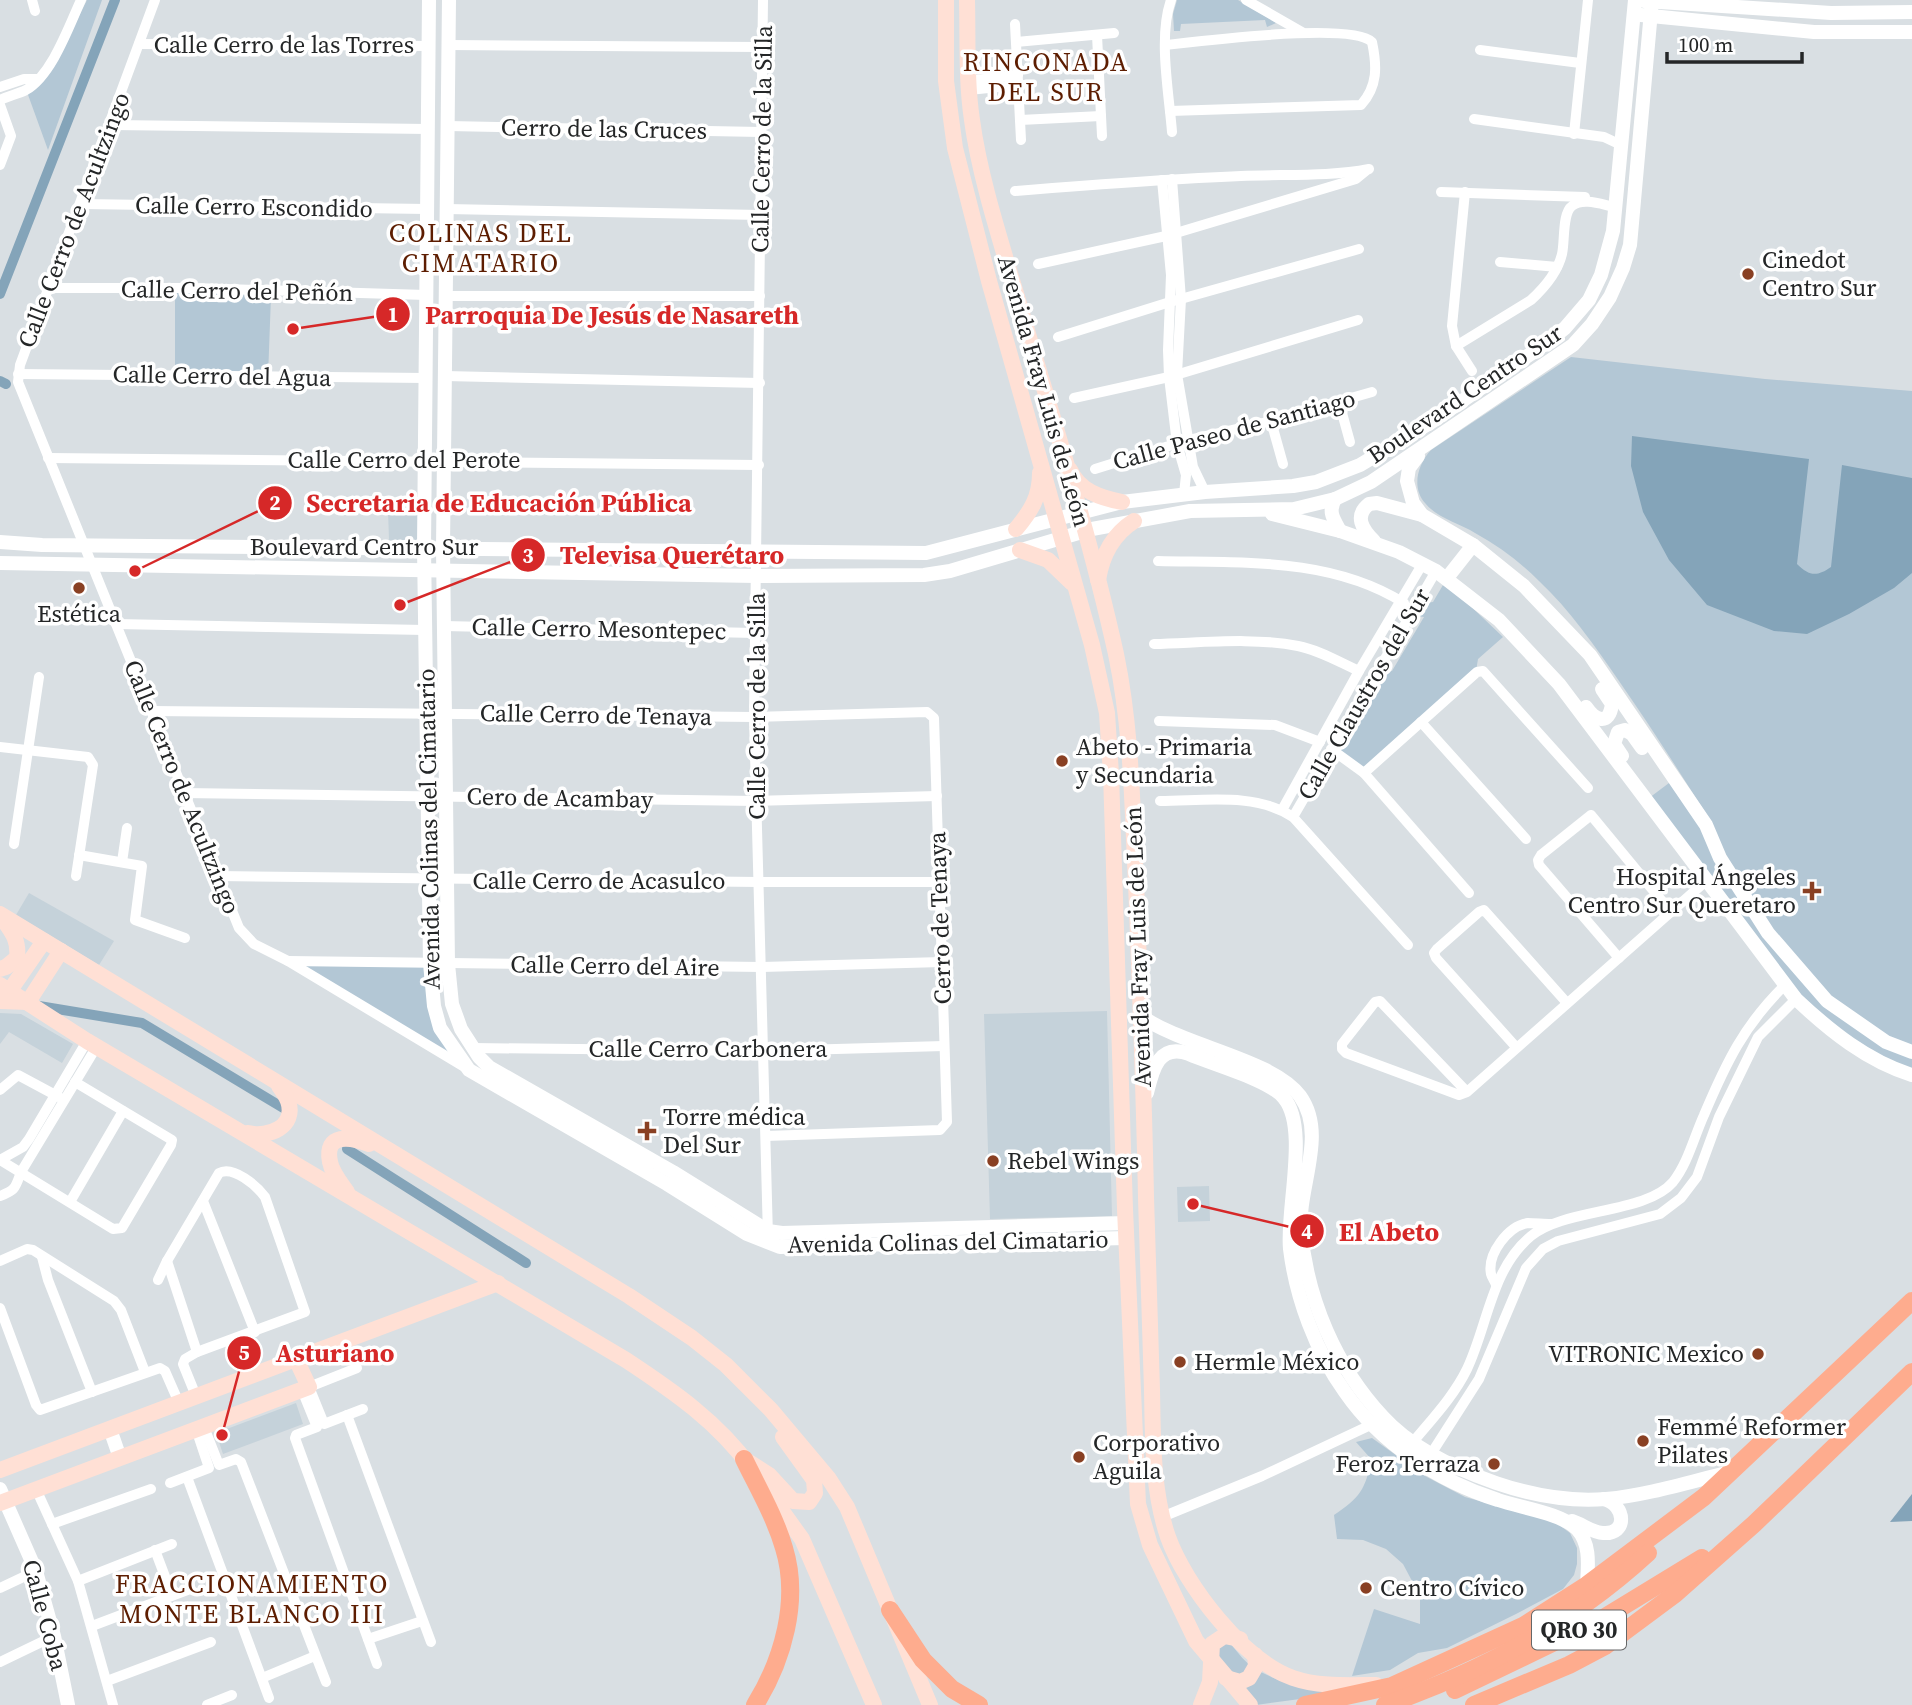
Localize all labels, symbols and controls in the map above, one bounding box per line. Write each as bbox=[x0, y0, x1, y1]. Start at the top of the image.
scale bar bbox=[1667, 21, 1802, 65]
street label: Calle Cerro de la Silla bbox=[743, 24, 780, 253]
street label: Calle Cerro de las Torres bbox=[154, 28, 414, 61]
text: 100 m bbox=[1678, 30, 1733, 59]
district label: RINCONADA DEL SUR bbox=[963, 44, 1129, 110]
street label: Calle Cerro de Acultzingo bbox=[10, 87, 138, 352]
street label: Cerro de las Cruces bbox=[501, 110, 707, 147]
street label: Calle Cerro Escondido bbox=[135, 188, 373, 225]
district label: COLINAS DEL CIMATARIO bbox=[389, 215, 573, 281]
place label: Cinedot Centro Sur bbox=[1762, 243, 1876, 304]
street label: Avenida Fray Luis de León bbox=[990, 251, 1099, 530]
marker: Cinedot Centro Sur bbox=[1740, 266, 1756, 282]
street label: Calle Cerro del Peñón bbox=[121, 272, 353, 309]
callout: Parroquia De Jesús de Nasareth bbox=[376, 291, 813, 338]
text: Parroquia De Jesús de Nasareth bbox=[425, 297, 799, 333]
text: 1 bbox=[387, 300, 399, 329]
street label: Boulevard Centro Sur bbox=[1361, 316, 1569, 471]
street label: Calle Cerro del Agua bbox=[112, 357, 332, 394]
street label: Calle Paseo de Santiago bbox=[1109, 381, 1359, 478]
street label: Calle Cerro del Perote bbox=[288, 443, 520, 476]
callout: Secretaria de Educación Pública bbox=[257, 479, 706, 526]
text: Secretaria de Educación Pública bbox=[306, 485, 692, 521]
text: 2 bbox=[269, 488, 281, 517]
street label: Boulevard Centro Sur bbox=[250, 530, 478, 563]
callout: Televisa Querétaro bbox=[511, 532, 798, 579]
text: Televisa Querétaro bbox=[560, 537, 784, 573]
text: 3 bbox=[522, 541, 534, 570]
marker: Estética bbox=[71, 580, 87, 596]
street label: Calle Claustros del Sur bbox=[1289, 582, 1438, 806]
street label: Calle Cerro de la Silla bbox=[740, 591, 773, 820]
place label: Estética bbox=[37, 597, 122, 630]
street label: Calle Cerro Mesontepec bbox=[471, 610, 727, 647]
street label: Calle Cerro de Acultzingo bbox=[116, 655, 249, 919]
street label: Avenida Colinas del Cimatario bbox=[409, 668, 448, 990]
street label: Calle Cerro de Tenaya bbox=[480, 696, 713, 733]
place label: Abeto - Primaria y Secundaria bbox=[1076, 730, 1253, 791]
marker: Abeto - Primaria y Secundaria bbox=[1054, 753, 1070, 769]
street label: Cero de Acambay bbox=[466, 779, 654, 816]
street label: Avenida Fray Luis de León bbox=[1116, 806, 1159, 1088]
street label: Cerro de Tenaya bbox=[920, 830, 959, 1005]
place label: Hospital Ángeles Centro Sur Queretaro bbox=[1568, 860, 1796, 921]
street label: Calle Cerro de Acasulco bbox=[473, 864, 725, 897]
marker: Hospital Ángeles Centro Sur Queretaro bbox=[1802, 881, 1822, 901]
street label: Calle Cerro del Aire bbox=[510, 947, 720, 984]
street label: Calle Cerro Carbonera bbox=[589, 1032, 828, 1065]
place label: Torre médica Del Sur bbox=[663, 1100, 806, 1161]
marker: Torre médica Del Sur bbox=[637, 1121, 657, 1141]
place label: Rebel Wings bbox=[1007, 1144, 1139, 1177]
marker: Rebel Wings bbox=[985, 1153, 1001, 1169]
callout: El Abeto bbox=[1289, 1208, 1453, 1255]
text: El Abeto bbox=[1339, 1214, 1439, 1250]
text: 4 bbox=[1301, 1217, 1313, 1246]
street label: Avenida Colinas del Cimatario bbox=[787, 1222, 1109, 1261]
callout: Asturiano bbox=[227, 1329, 409, 1376]
text: Asturiano bbox=[275, 1335, 395, 1371]
place label: VITRONIC Mexico bbox=[1548, 1337, 1744, 1370]
text: 5 bbox=[238, 1338, 250, 1367]
place label: Hermle México bbox=[1194, 1345, 1360, 1378]
marker: VITRONIC Mexico bbox=[1750, 1346, 1766, 1362]
marker: Hermle México bbox=[1172, 1354, 1188, 1370]
place label: Femmé Reformer Pilates bbox=[1657, 1410, 1846, 1471]
place label: Corporativo Aguila bbox=[1093, 1426, 1220, 1487]
marker: Femmé Reformer Pilates bbox=[1635, 1433, 1651, 1449]
place label: Feroz Terraza bbox=[1335, 1447, 1481, 1480]
marker: Corporativo Aguila bbox=[1071, 1449, 1087, 1465]
marker: Feroz Terraza bbox=[1486, 1456, 1502, 1472]
street label: Calle Coba bbox=[15, 1556, 76, 1675]
district label: FRACCIONAMIENTO MONTE BLANCO III bbox=[115, 1566, 389, 1632]
place label: Centro Cívico bbox=[1380, 1571, 1524, 1604]
marker: Centro Cívico bbox=[1358, 1580, 1374, 1596]
road number: QRO 30 bbox=[1532, 1610, 1626, 1650]

